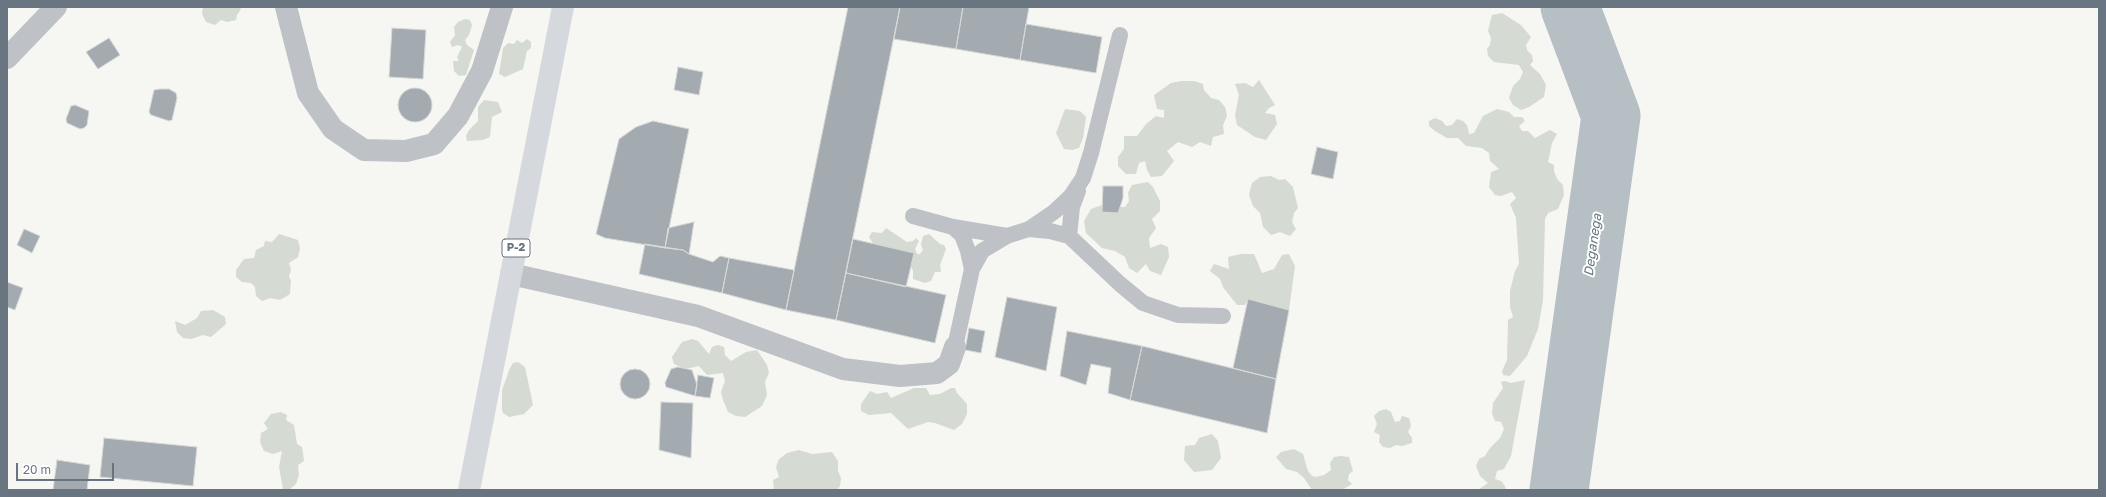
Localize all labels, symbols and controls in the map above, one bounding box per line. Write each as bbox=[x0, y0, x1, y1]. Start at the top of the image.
water label: Deganega bbox=[1581, 213, 1605, 277]
road number: P-2 bbox=[502, 239, 530, 257]
scale bar bbox=[18, 455, 116, 481]
text: 20 m bbox=[23, 462, 51, 477]

